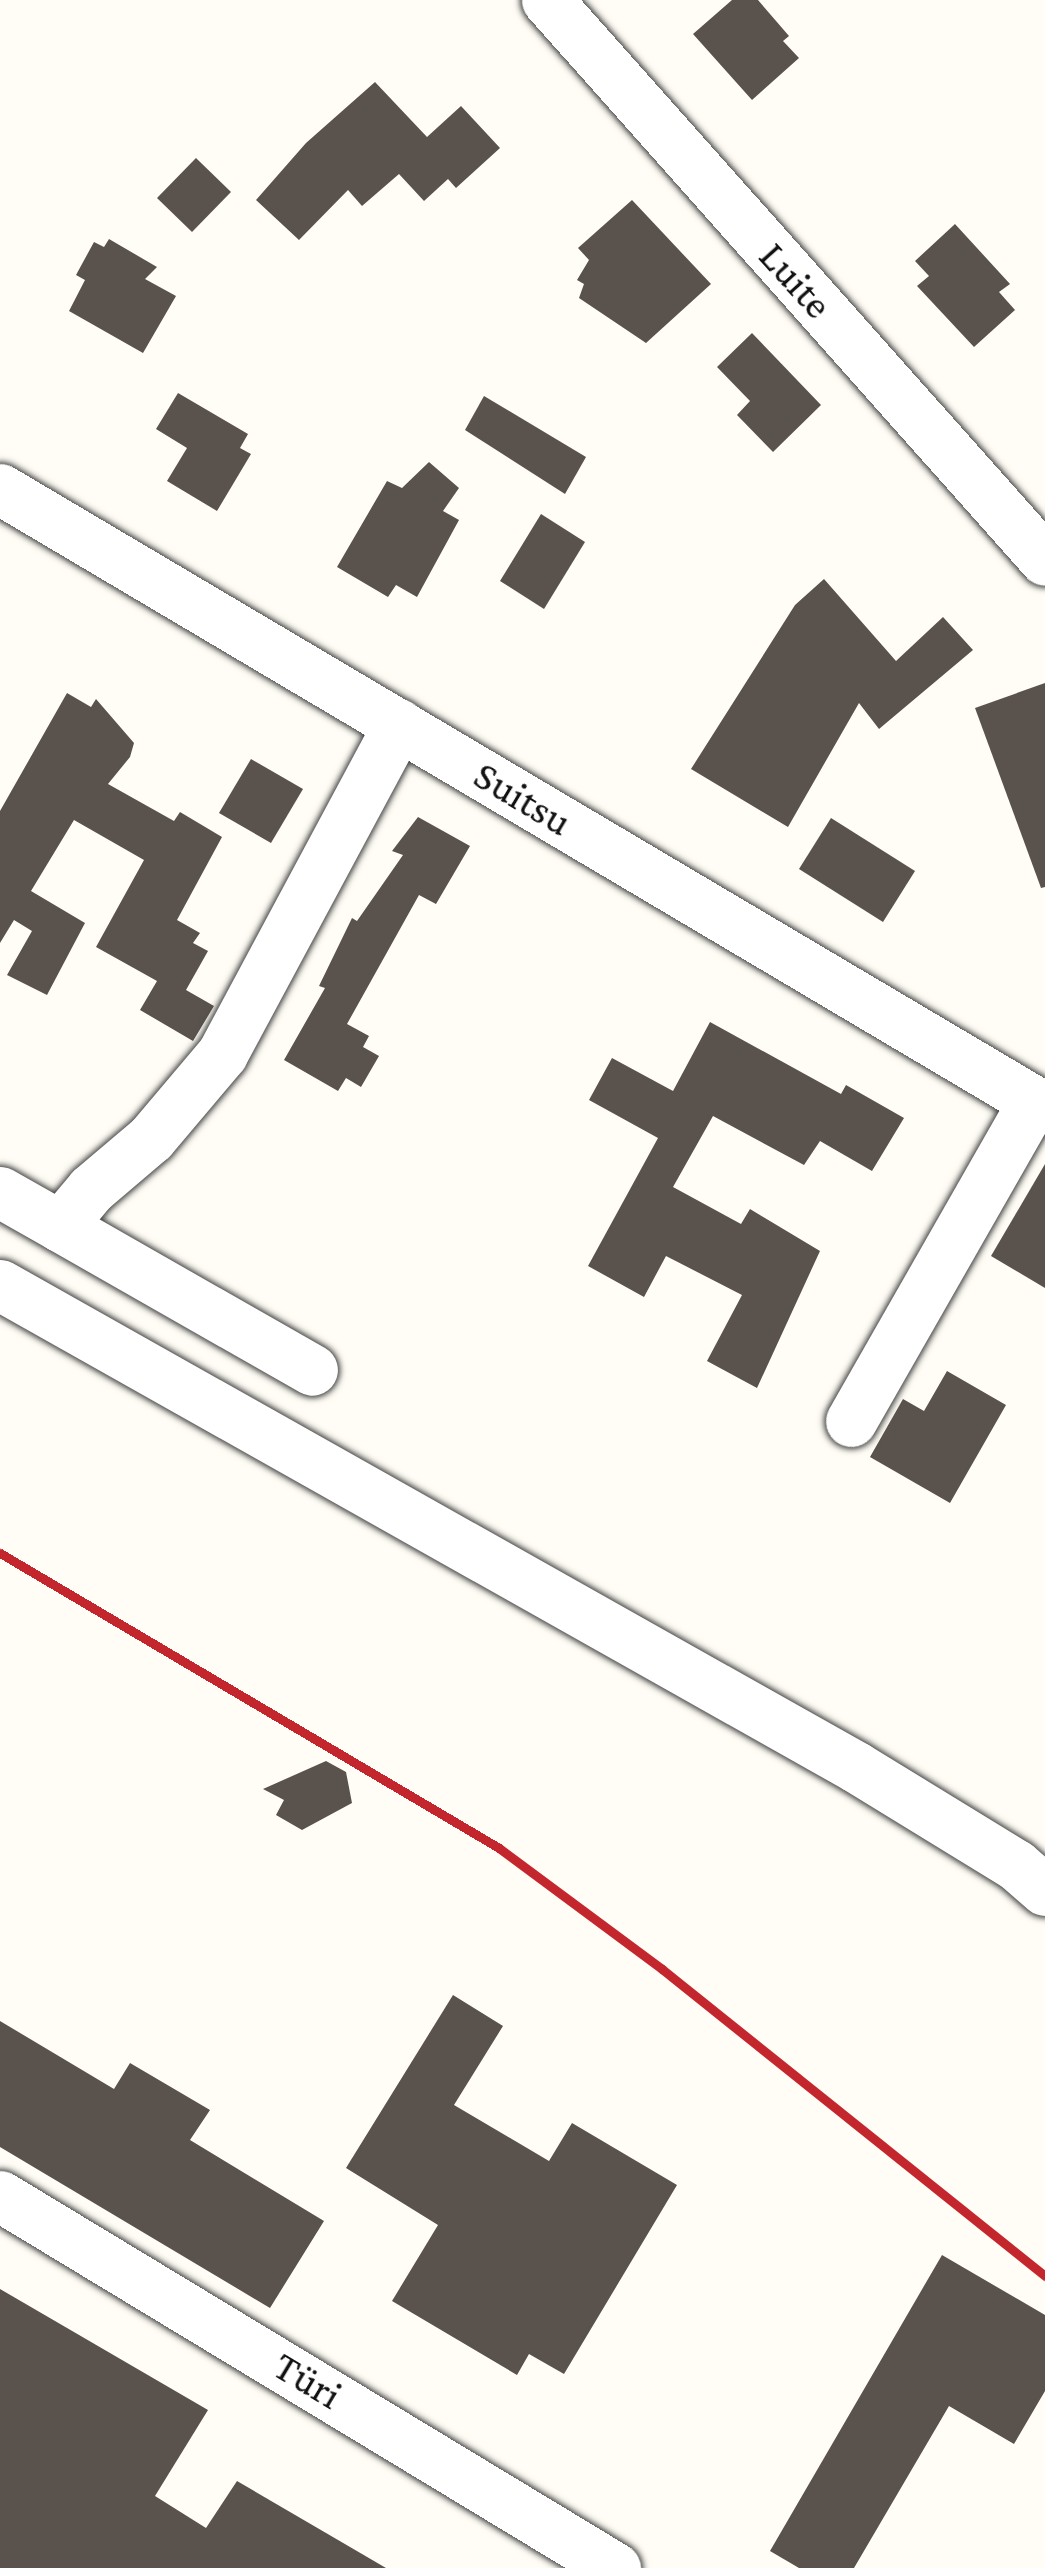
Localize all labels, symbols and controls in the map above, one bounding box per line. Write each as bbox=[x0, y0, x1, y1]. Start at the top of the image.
street label: Luite bbox=[748, 231, 844, 329]
street label: Suitsu bbox=[465, 749, 581, 847]
street label: Türi bbox=[265, 2340, 351, 2420]

